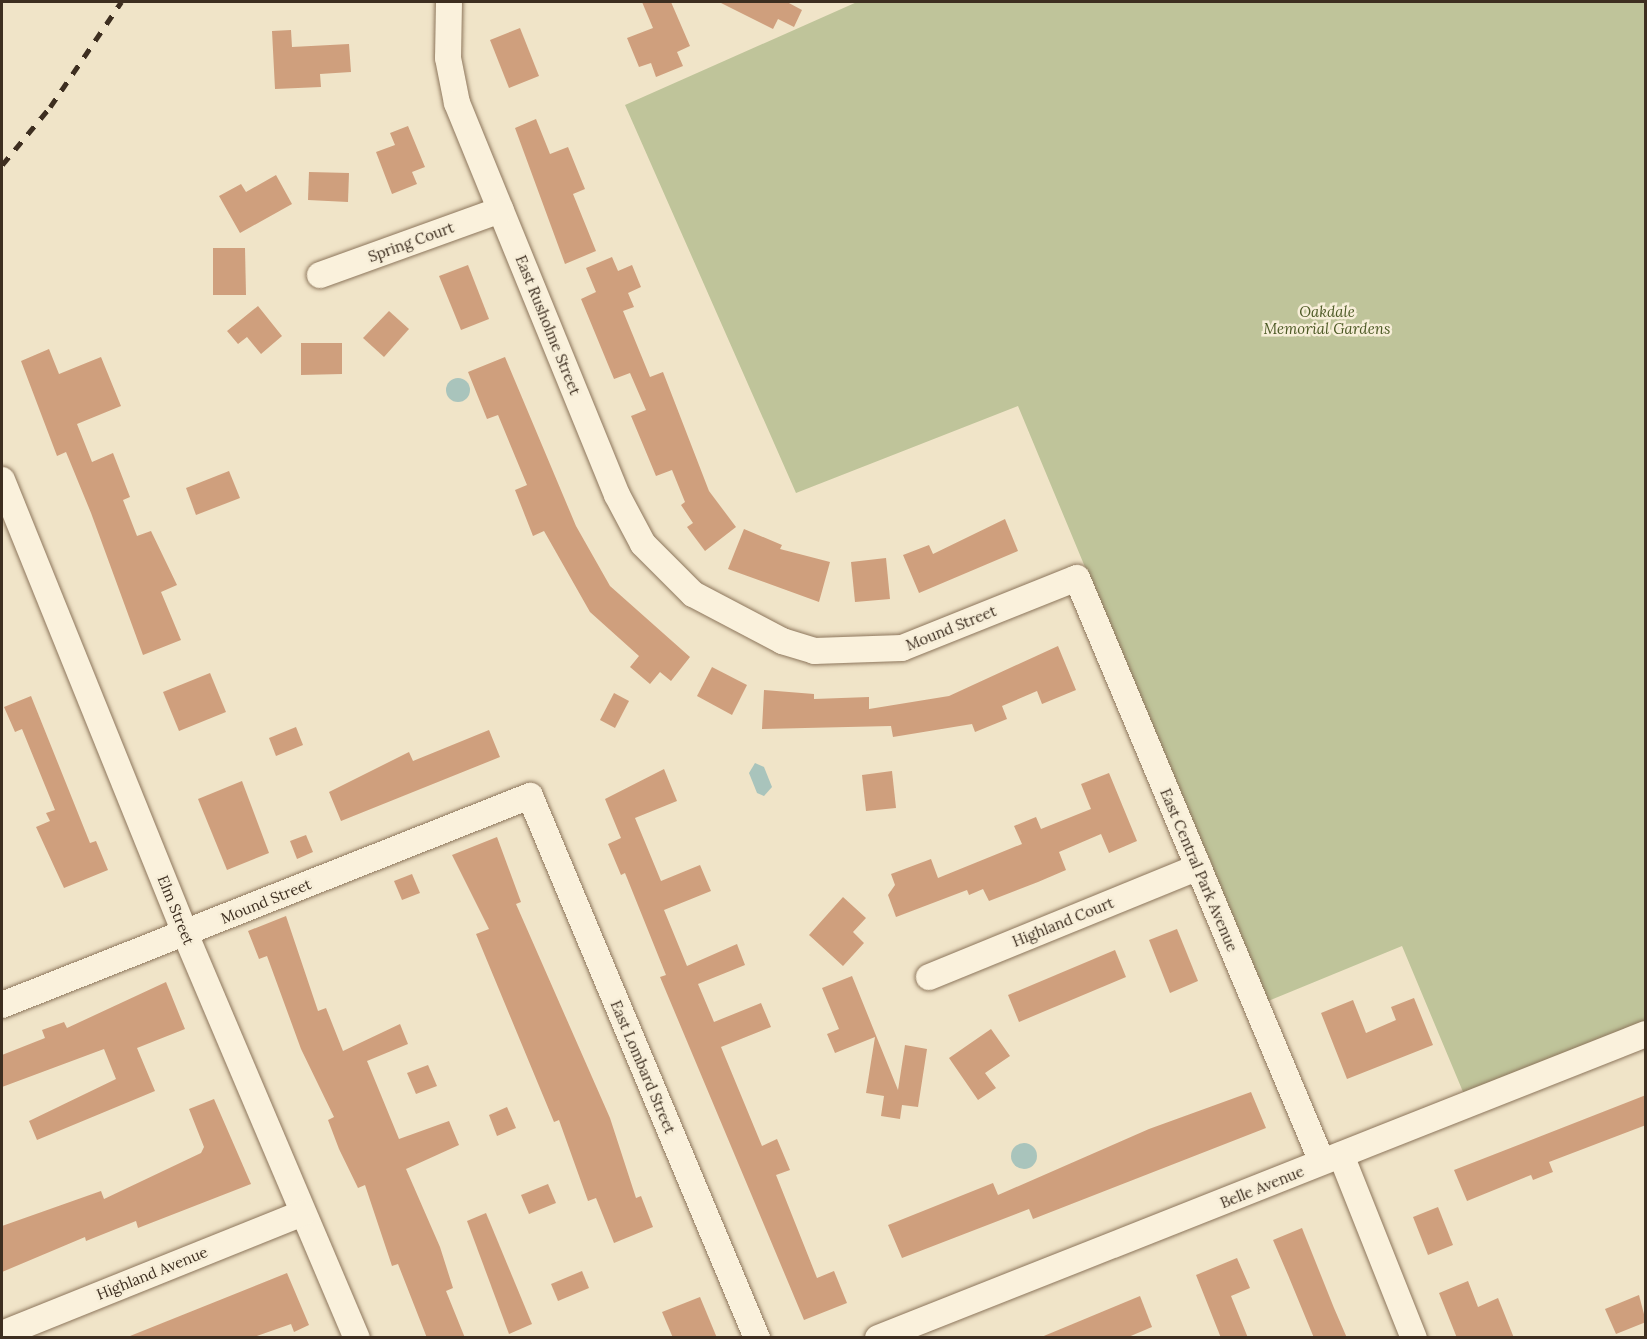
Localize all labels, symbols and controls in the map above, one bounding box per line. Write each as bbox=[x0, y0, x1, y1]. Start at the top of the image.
street label: Spring Court bbox=[366, 218, 456, 266]
street label: East Rusholme Street bbox=[512, 253, 584, 397]
park label: Oakdale Memorial Gardens bbox=[1263, 302, 1391, 337]
street label: Mound Street bbox=[903, 602, 999, 654]
street label: East Central Park Avenue bbox=[1156, 786, 1242, 954]
street label: Elm Street bbox=[154, 873, 198, 947]
street label: Mound Street bbox=[218, 875, 314, 927]
street label: Highland Court bbox=[1010, 893, 1116, 951]
street label: East Lombard Street bbox=[607, 998, 679, 1136]
street label: Belle Avenue bbox=[1218, 1162, 1306, 1212]
street label: Highland Avenue bbox=[94, 1243, 210, 1303]

